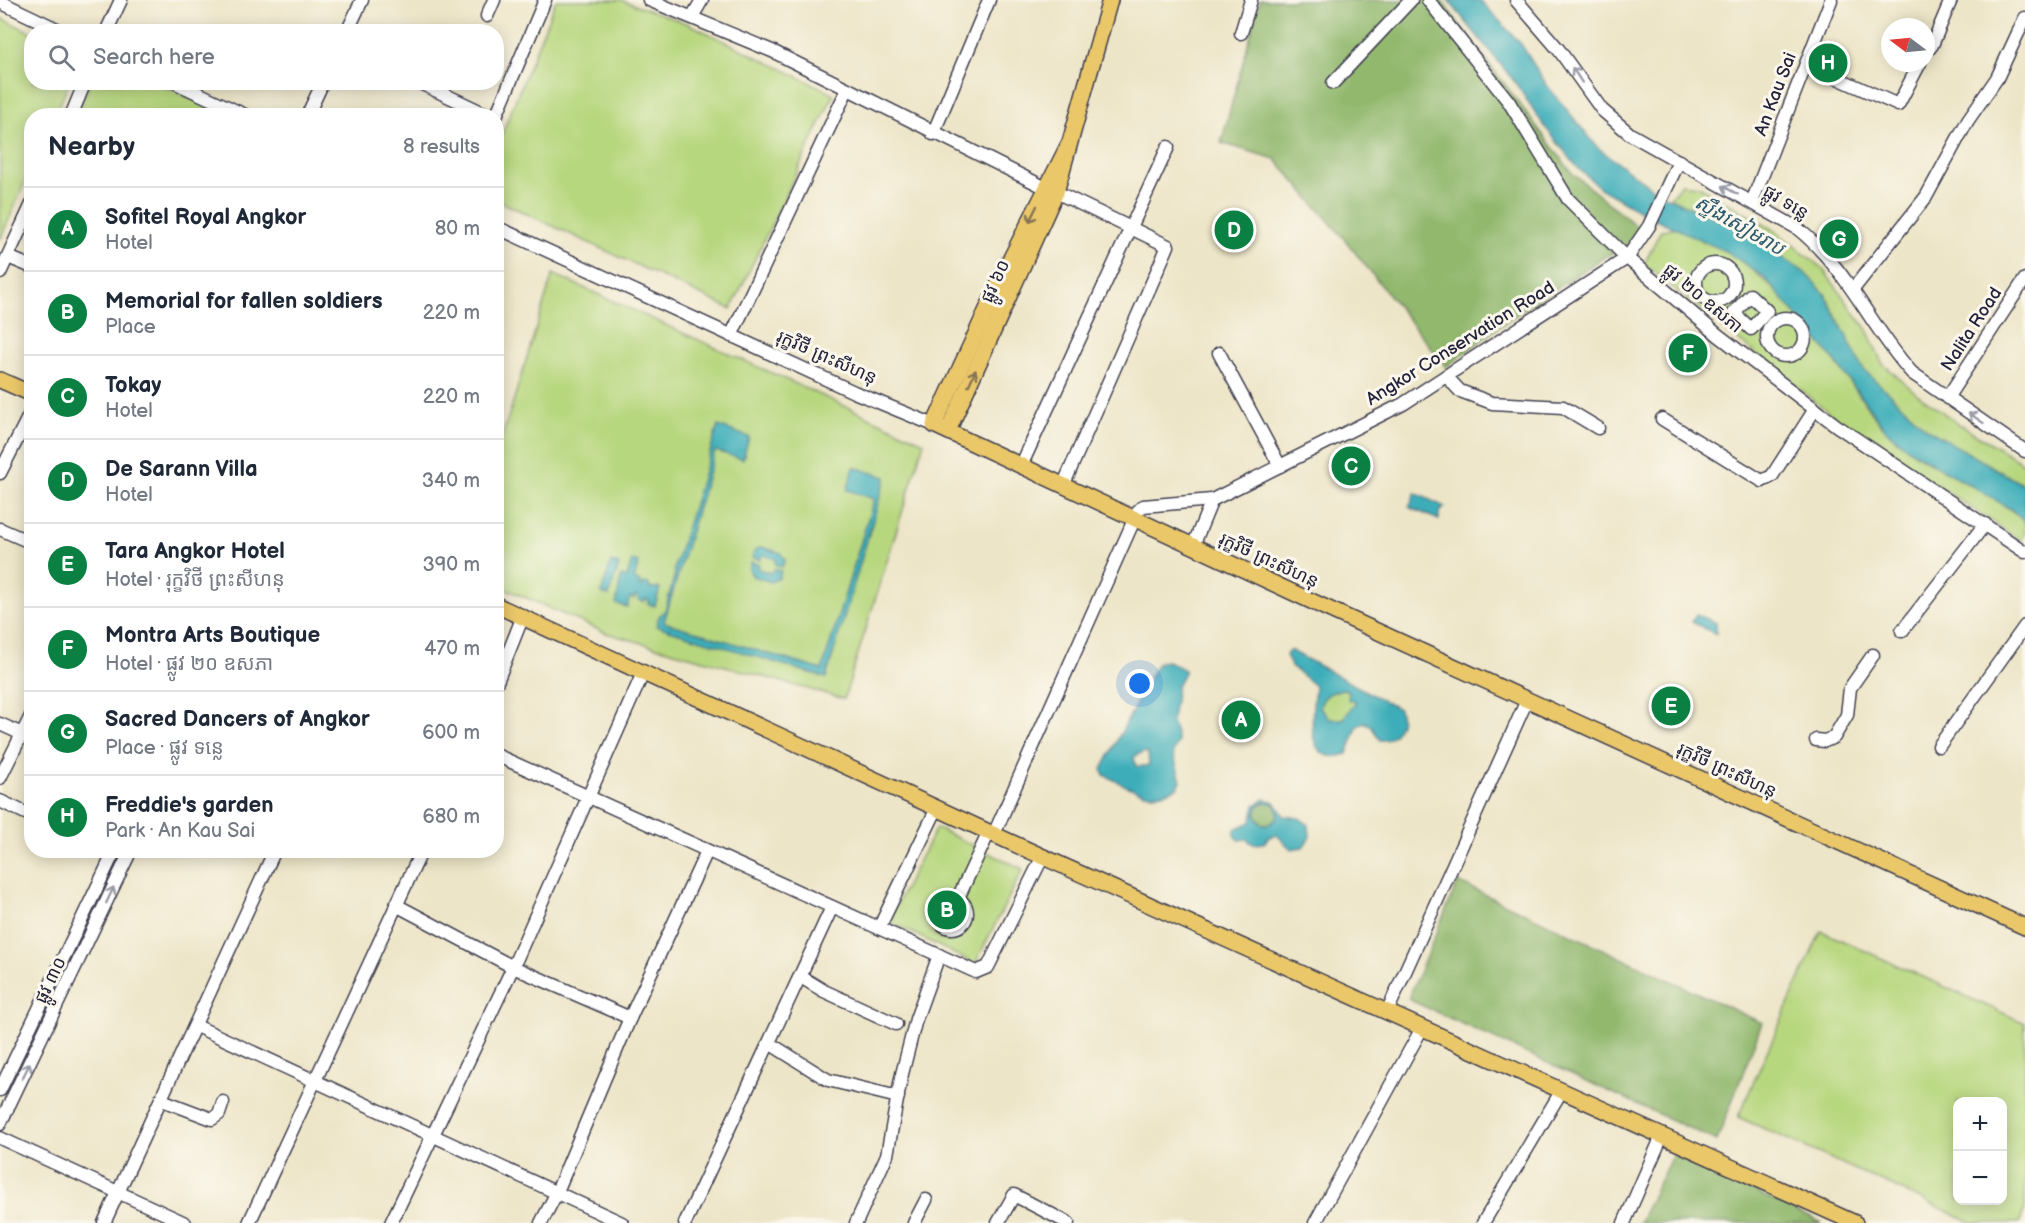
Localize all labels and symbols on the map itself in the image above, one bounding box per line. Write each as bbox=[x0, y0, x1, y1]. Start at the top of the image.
north arrow bbox=[1881, 18, 1935, 72]
pin: H bbox=[1808, 40, 1848, 86]
street label: An Kau Sai bbox=[1750, 50, 1801, 139]
one-way arrow bbox=[1571, 67, 1583, 84]
street label: ផ្លូវ ទន្លេ bbox=[1756, 181, 1812, 229]
one-way arrow bbox=[1722, 184, 1739, 196]
water label: ស្ទឹងសៀមរាប bbox=[1691, 189, 1791, 262]
one-way arrow bbox=[1026, 205, 1038, 223]
pin: D bbox=[1214, 208, 1254, 252]
pin: G bbox=[1820, 216, 1858, 262]
street label: ផ្លូវ ៦០ bbox=[976, 256, 1019, 308]
street label: ផ្លូវ ២០ ឧសភា bbox=[1655, 259, 1746, 342]
street label: Angkor Conservation Road bbox=[1362, 277, 1558, 410]
street label: Nalita Road bbox=[1937, 284, 2006, 375]
street label: រុក្ខវិថី ព្រះសីហនុ bbox=[773, 325, 881, 390]
pin: F bbox=[1668, 330, 1708, 376]
one-way arrow bbox=[967, 369, 978, 387]
one-way arrow bbox=[1969, 412, 1985, 424]
pin: C bbox=[1332, 444, 1370, 488]
street label: រុក្ខវិថី ព្រះសីហនុ bbox=[1215, 527, 1322, 594]
your location bbox=[1125, 669, 1154, 698]
pin: E bbox=[1652, 684, 1690, 728]
pin: A bbox=[1222, 698, 1260, 742]
street label: រុក្ខវិថី ព្រះសីហនុ bbox=[1673, 737, 1780, 804]
one-way arrow bbox=[104, 887, 116, 905]
pin: B bbox=[928, 888, 966, 932]
street label: ផ្លូវ ៣០ bbox=[30, 954, 75, 1009]
one-way arrow bbox=[20, 1063, 32, 1081]

